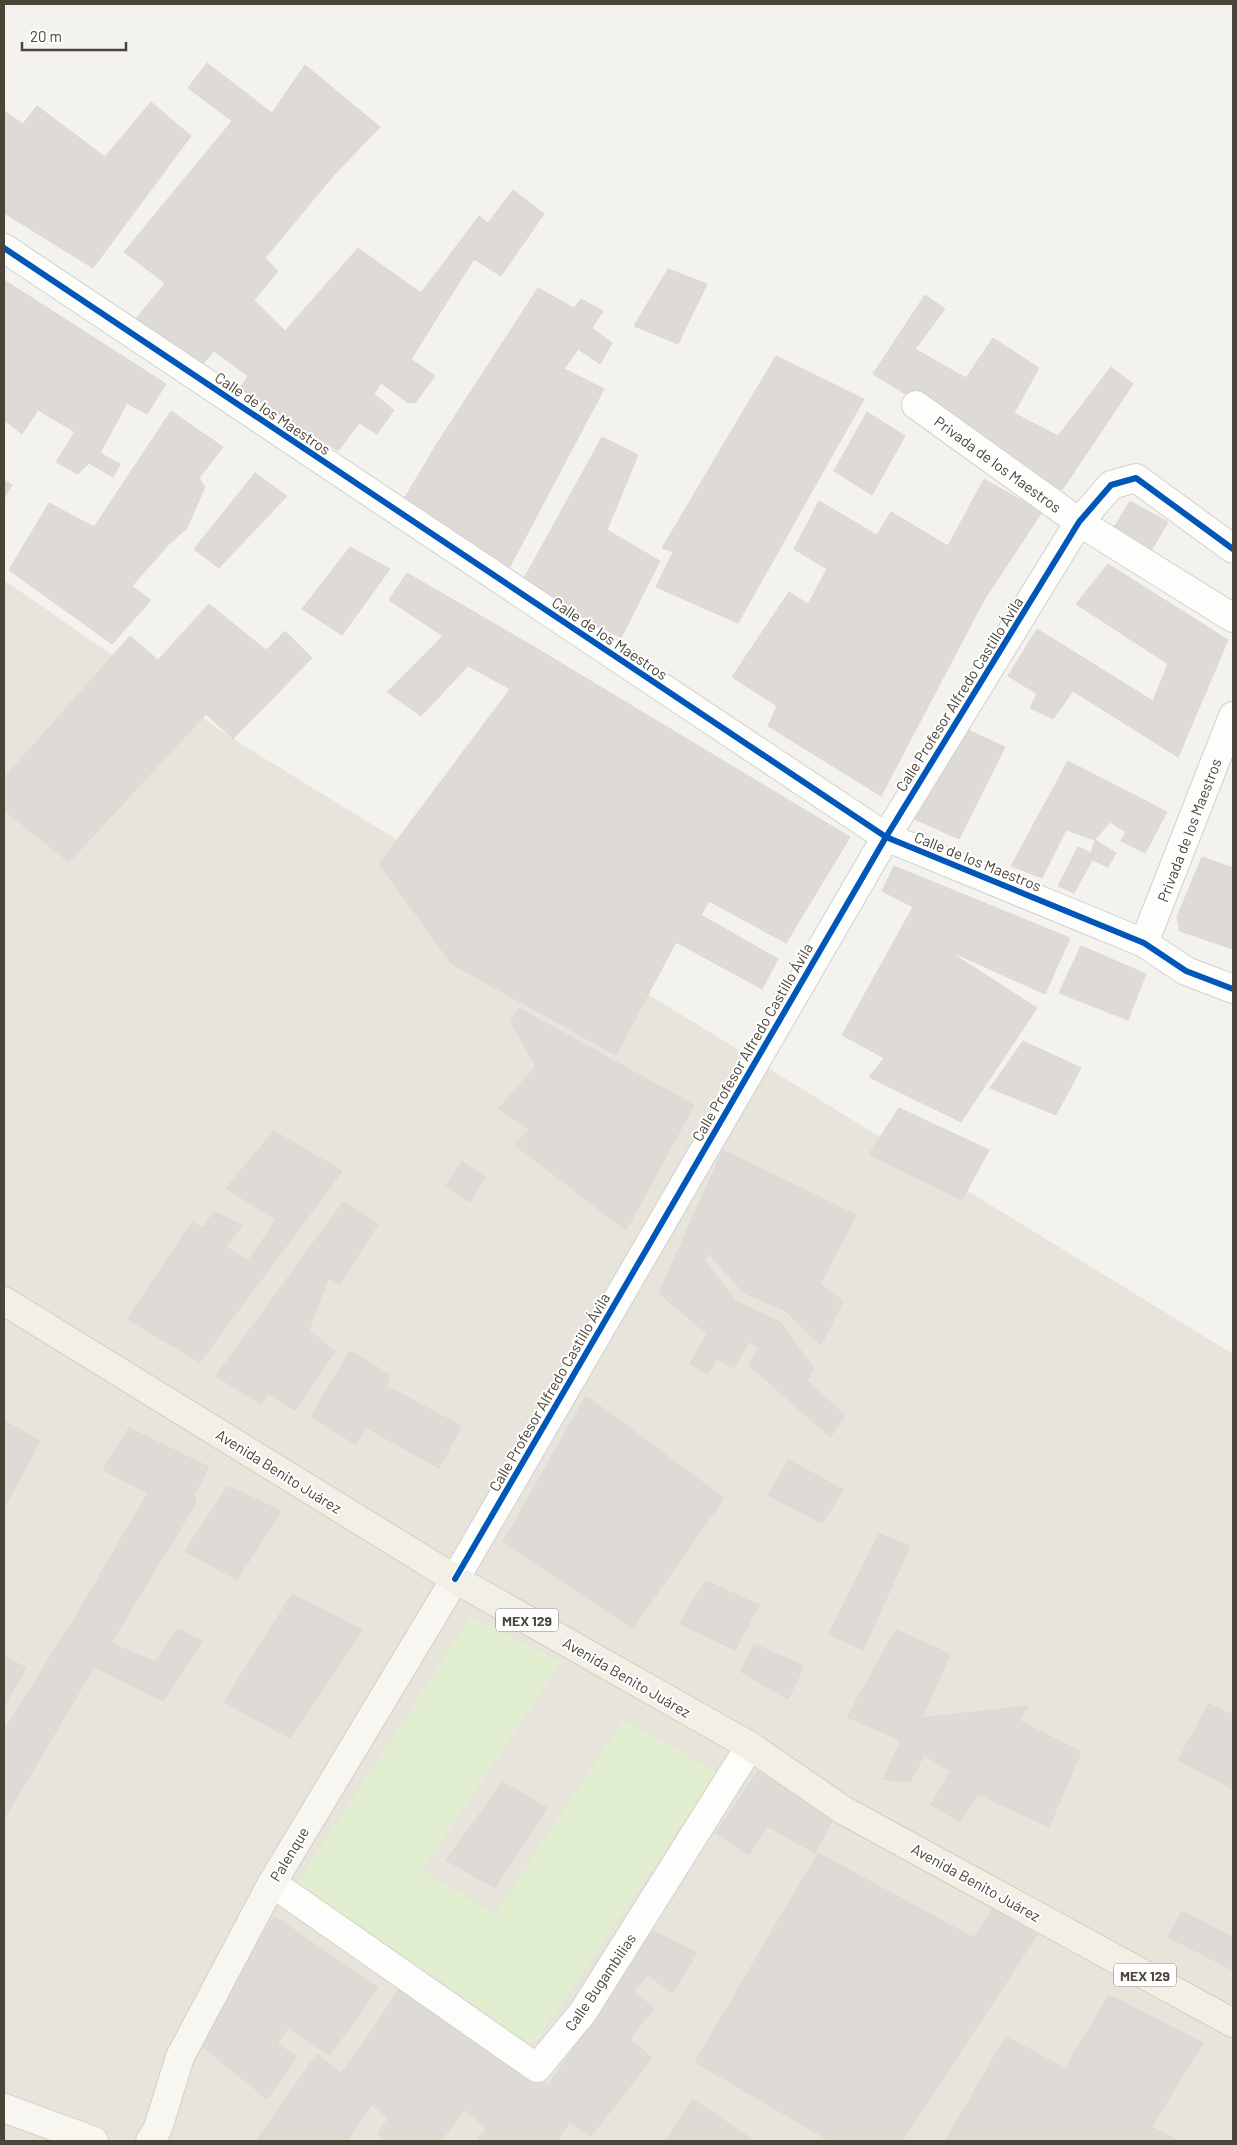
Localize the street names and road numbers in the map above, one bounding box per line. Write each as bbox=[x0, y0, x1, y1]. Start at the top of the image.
street label: Calle de los Maestros bbox=[212, 368, 334, 458]
street label: Privada de los Maestros bbox=[931, 412, 1065, 516]
street label: Calle de los Maestros bbox=[549, 593, 671, 683]
street label: Calle Profesor Alfredo Castillo Ávila bbox=[892, 593, 1026, 795]
street label: Privada de los Maestros bbox=[1153, 756, 1225, 904]
street label: Calle de los Maestros bbox=[912, 827, 1044, 895]
street label: Calle Profesor Alfredo Castillo Ávila bbox=[688, 940, 816, 1144]
street label: Calle Profesor Alfredo Castillo Ávila bbox=[485, 1290, 613, 1494]
street label: Avenida Benito Juárez bbox=[213, 1425, 345, 1517]
road number: MEX 129 bbox=[496, 1608, 558, 1632]
street label: Avenida Benito Juárez bbox=[560, 1633, 694, 1721]
street label: Palenque bbox=[266, 1823, 312, 1885]
street label: Avenida Benito Juárez bbox=[908, 1839, 1044, 1925]
street label: Calle Bugambilias bbox=[561, 1930, 639, 2034]
road number: MEX 129 bbox=[1114, 1964, 1176, 1986]

